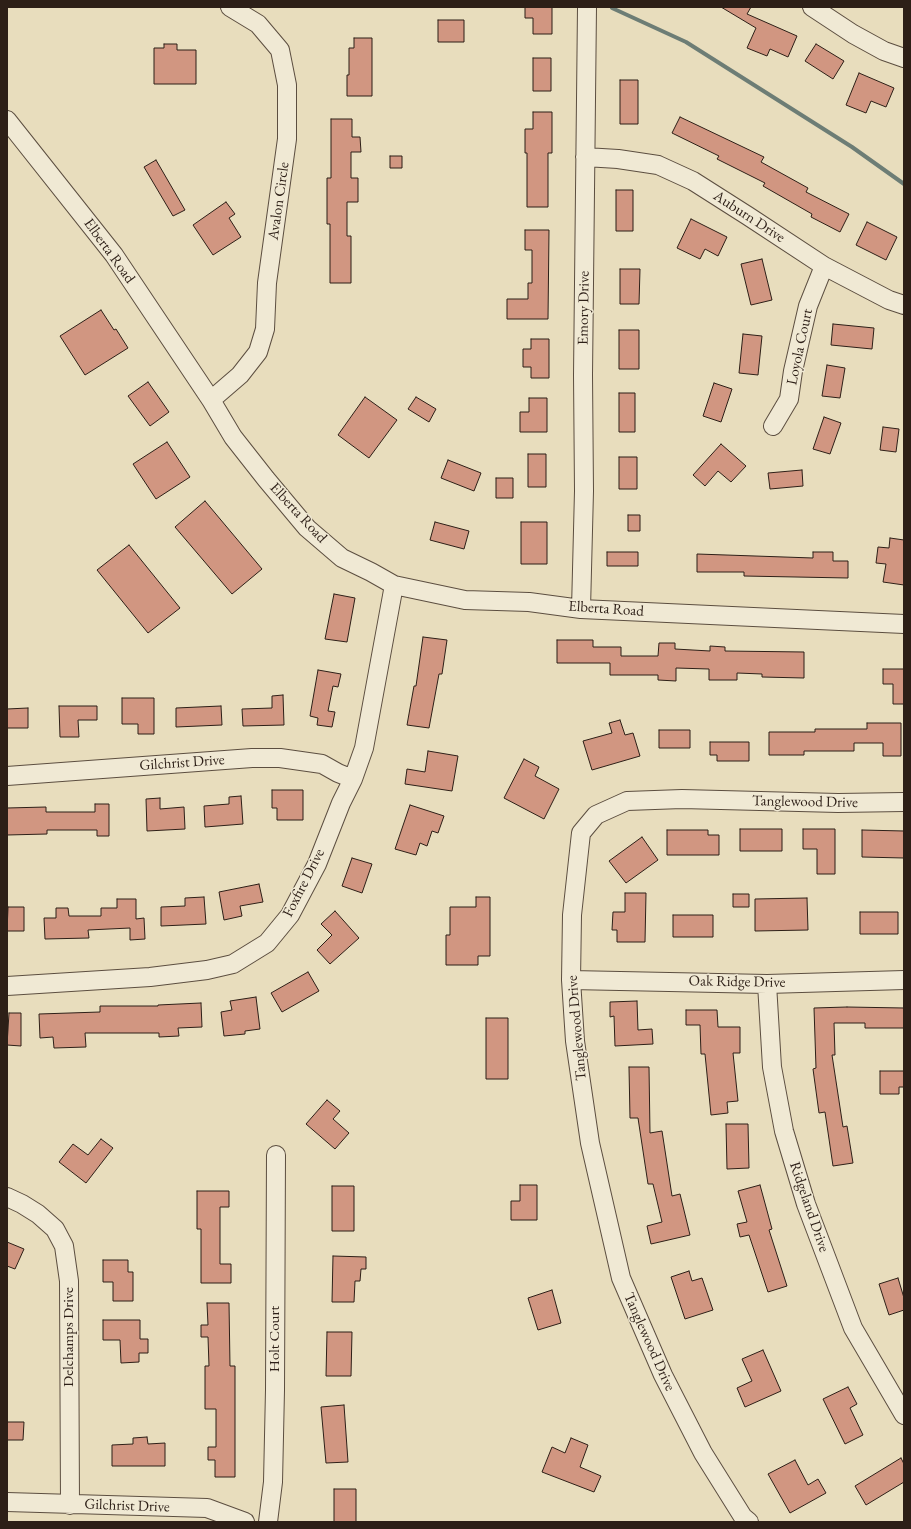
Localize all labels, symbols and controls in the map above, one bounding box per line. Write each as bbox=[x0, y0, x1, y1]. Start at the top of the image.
street label: Avalon Circle bbox=[265, 161, 293, 241]
street label: Auburn Drive bbox=[710, 187, 788, 247]
street label: Elberta Road bbox=[79, 215, 139, 287]
street label: Emory Drive bbox=[574, 271, 594, 345]
street label: Loyola Court bbox=[783, 307, 817, 387]
street label: Elberta Road bbox=[266, 479, 330, 547]
street label: Elberta Road bbox=[568, 597, 644, 621]
street label: Gilchrist Drive bbox=[139, 751, 225, 775]
street label: Tanglewood Drive bbox=[752, 792, 858, 812]
street label: Foxfire Drive bbox=[279, 846, 329, 920]
street label: Oak Ridge Drive bbox=[688, 972, 786, 992]
street label: Tanglewood Drive bbox=[563, 975, 591, 1081]
street label: Ridgeland Drive bbox=[785, 1159, 833, 1255]
street label: Delchamps Drive bbox=[60, 1287, 78, 1387]
street label: Tanglewood Drive bbox=[619, 1290, 679, 1394]
street label: Holt Court bbox=[266, 1306, 284, 1372]
street label: Gilchrist Drive bbox=[84, 1496, 170, 1516]

